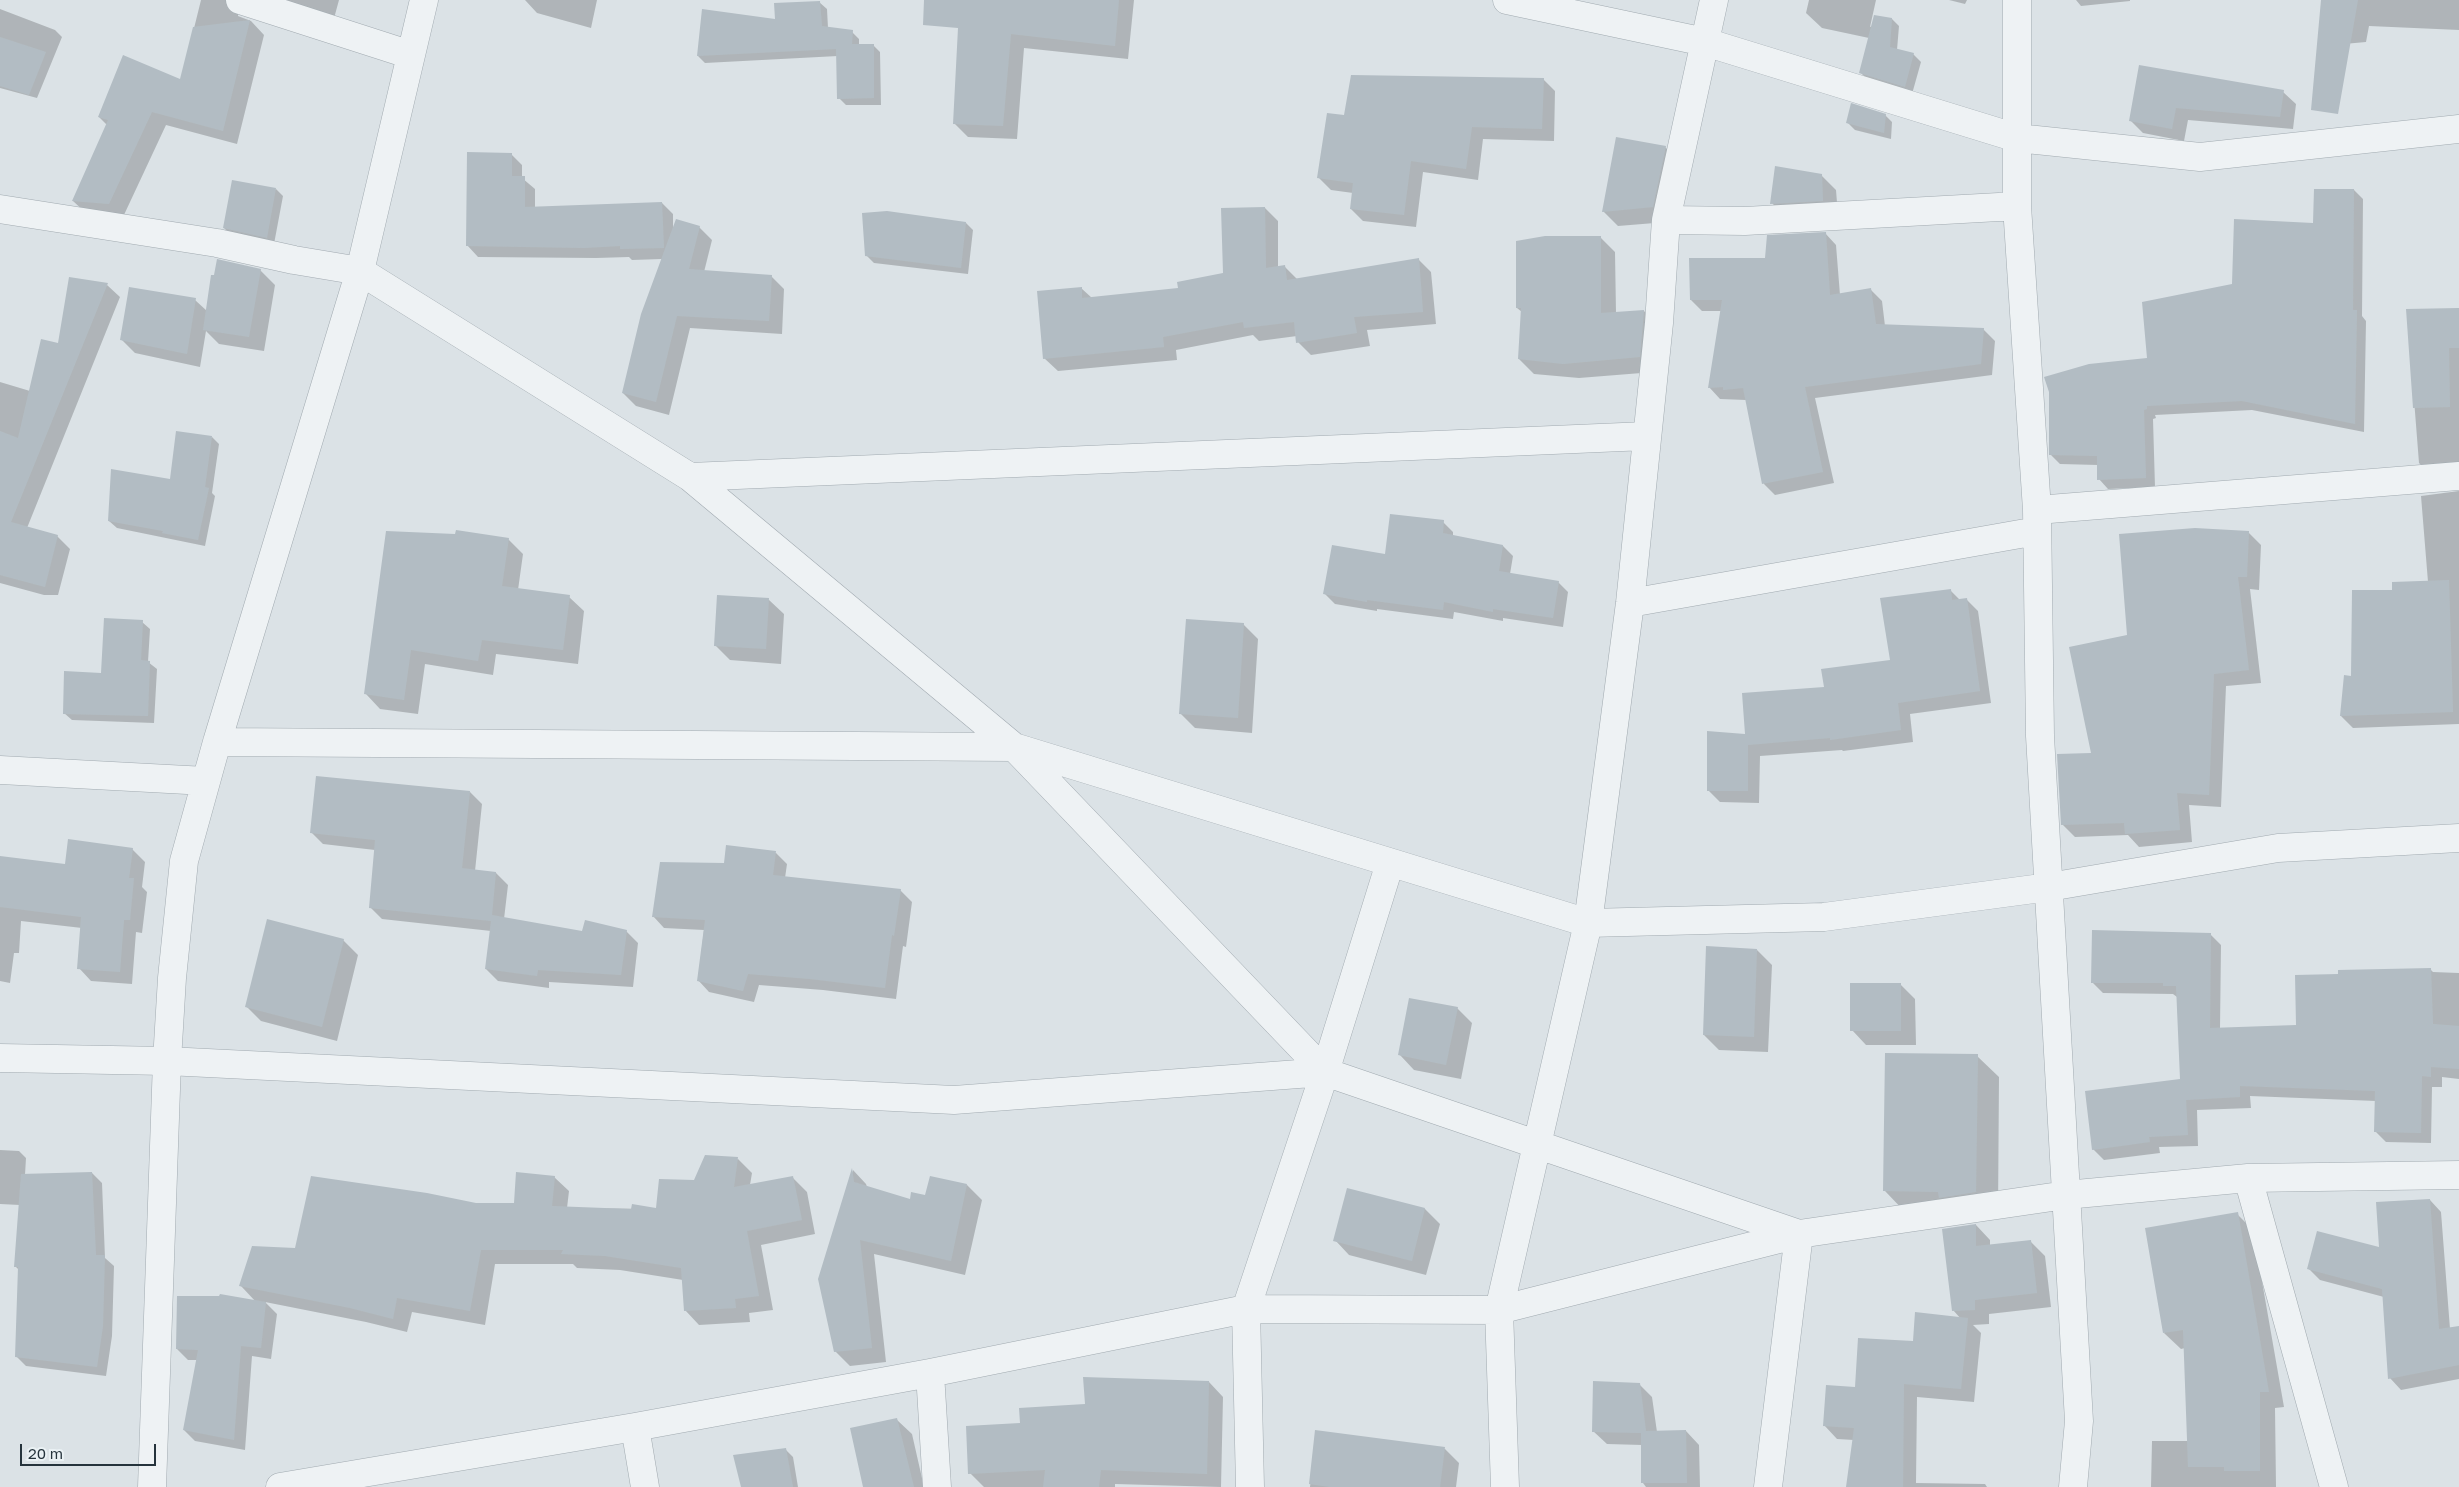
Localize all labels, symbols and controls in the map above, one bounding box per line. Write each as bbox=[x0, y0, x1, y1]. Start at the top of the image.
scale bar bbox=[22, 1434, 159, 1466]
text: 20 m bbox=[28, 1444, 63, 1462]

